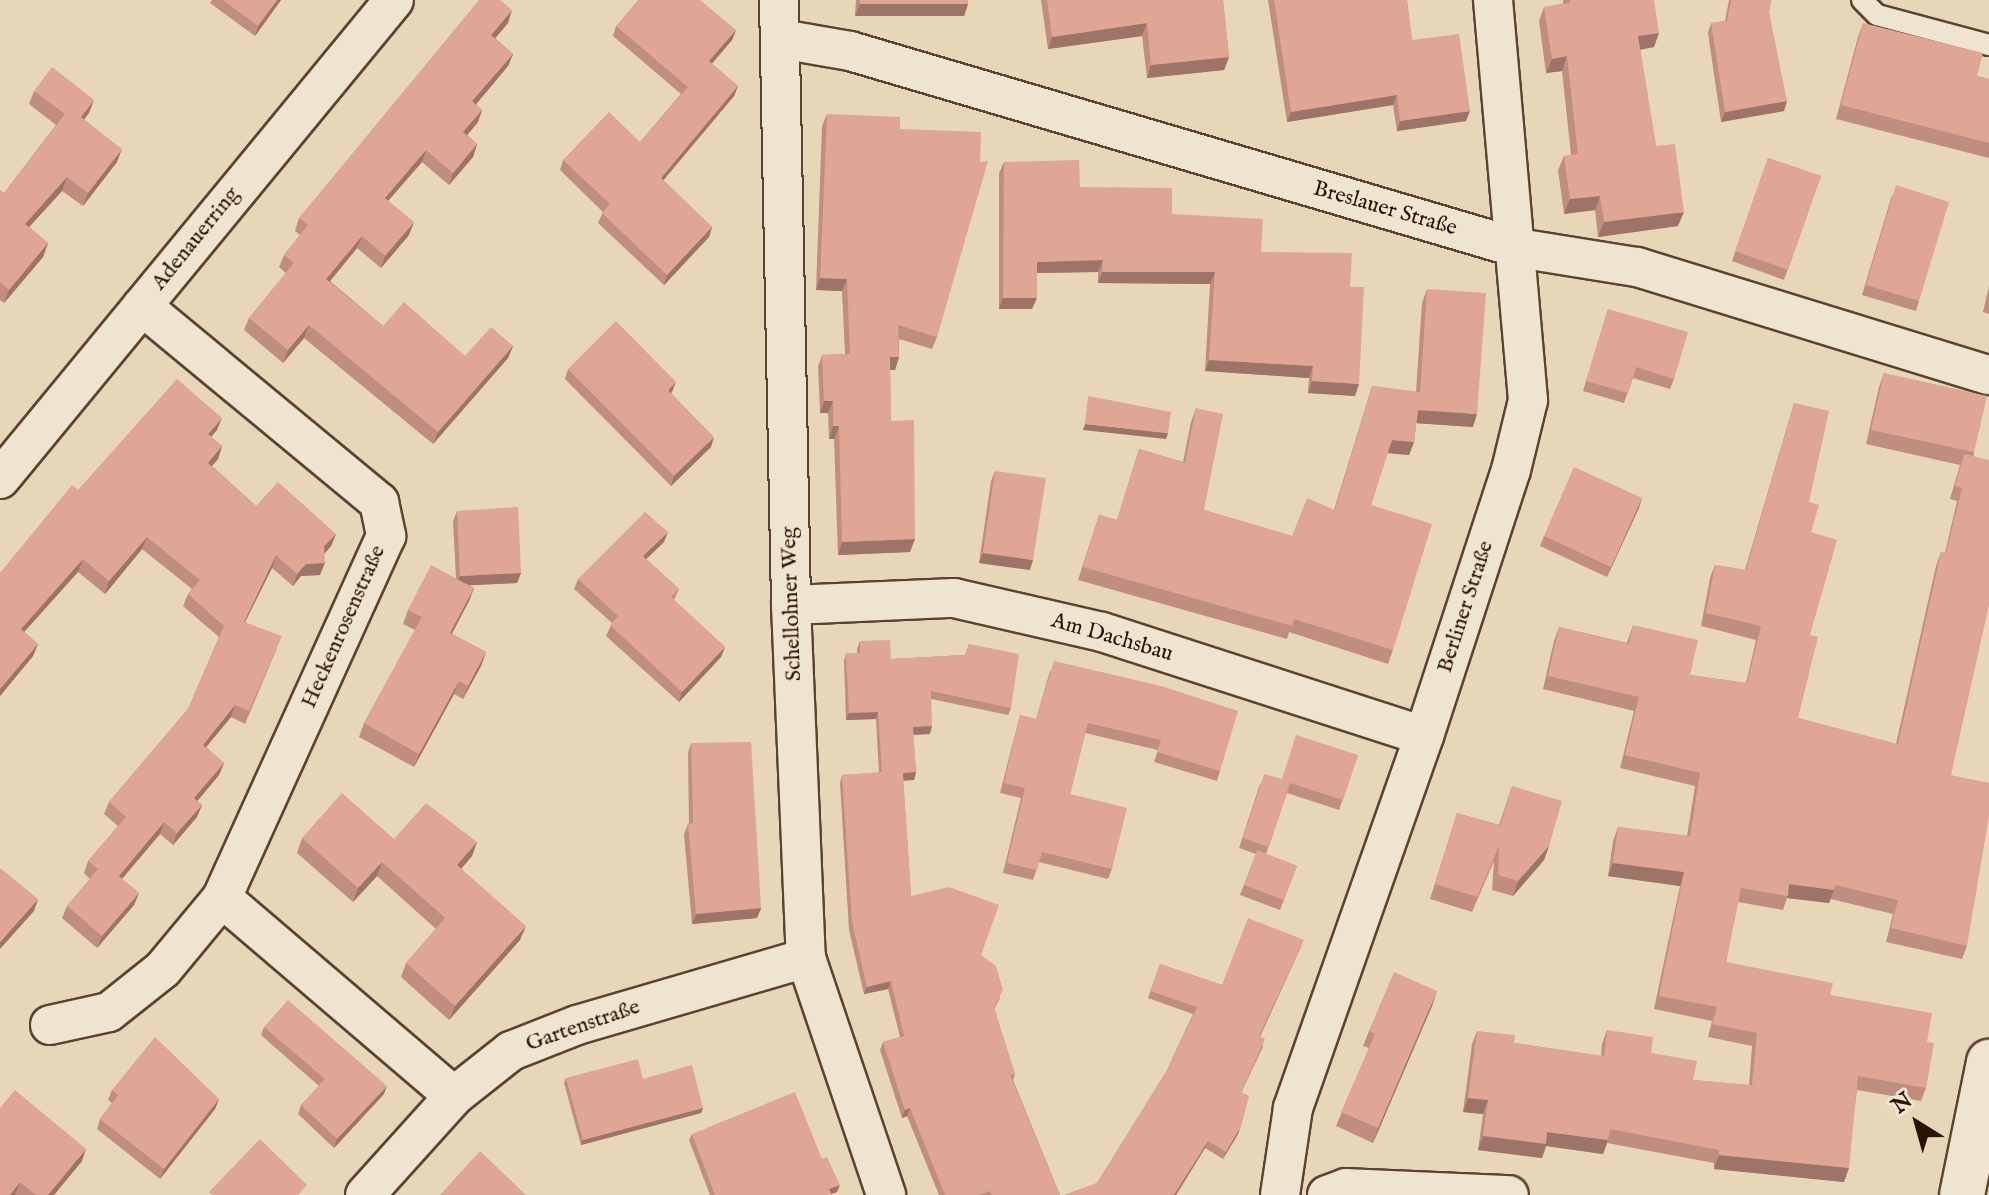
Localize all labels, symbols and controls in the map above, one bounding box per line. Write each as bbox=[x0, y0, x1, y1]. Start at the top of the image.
street label: Breslauer Straße bbox=[1310, 176, 1460, 242]
street label: Adenauerring bbox=[146, 182, 246, 296]
street label: Schellohner Weg bbox=[776, 526, 808, 682]
street label: Berliner Straße bbox=[1432, 538, 1500, 676]
street label: Heckenrosenstraße bbox=[296, 542, 392, 712]
street label: Am Dachsbau bbox=[1048, 608, 1176, 668]
street label: Gartenstraße bbox=[523, 994, 643, 1058]
north arrow bbox=[1877, 1083, 1957, 1163]
text: N bbox=[1887, 1087, 1919, 1121]

